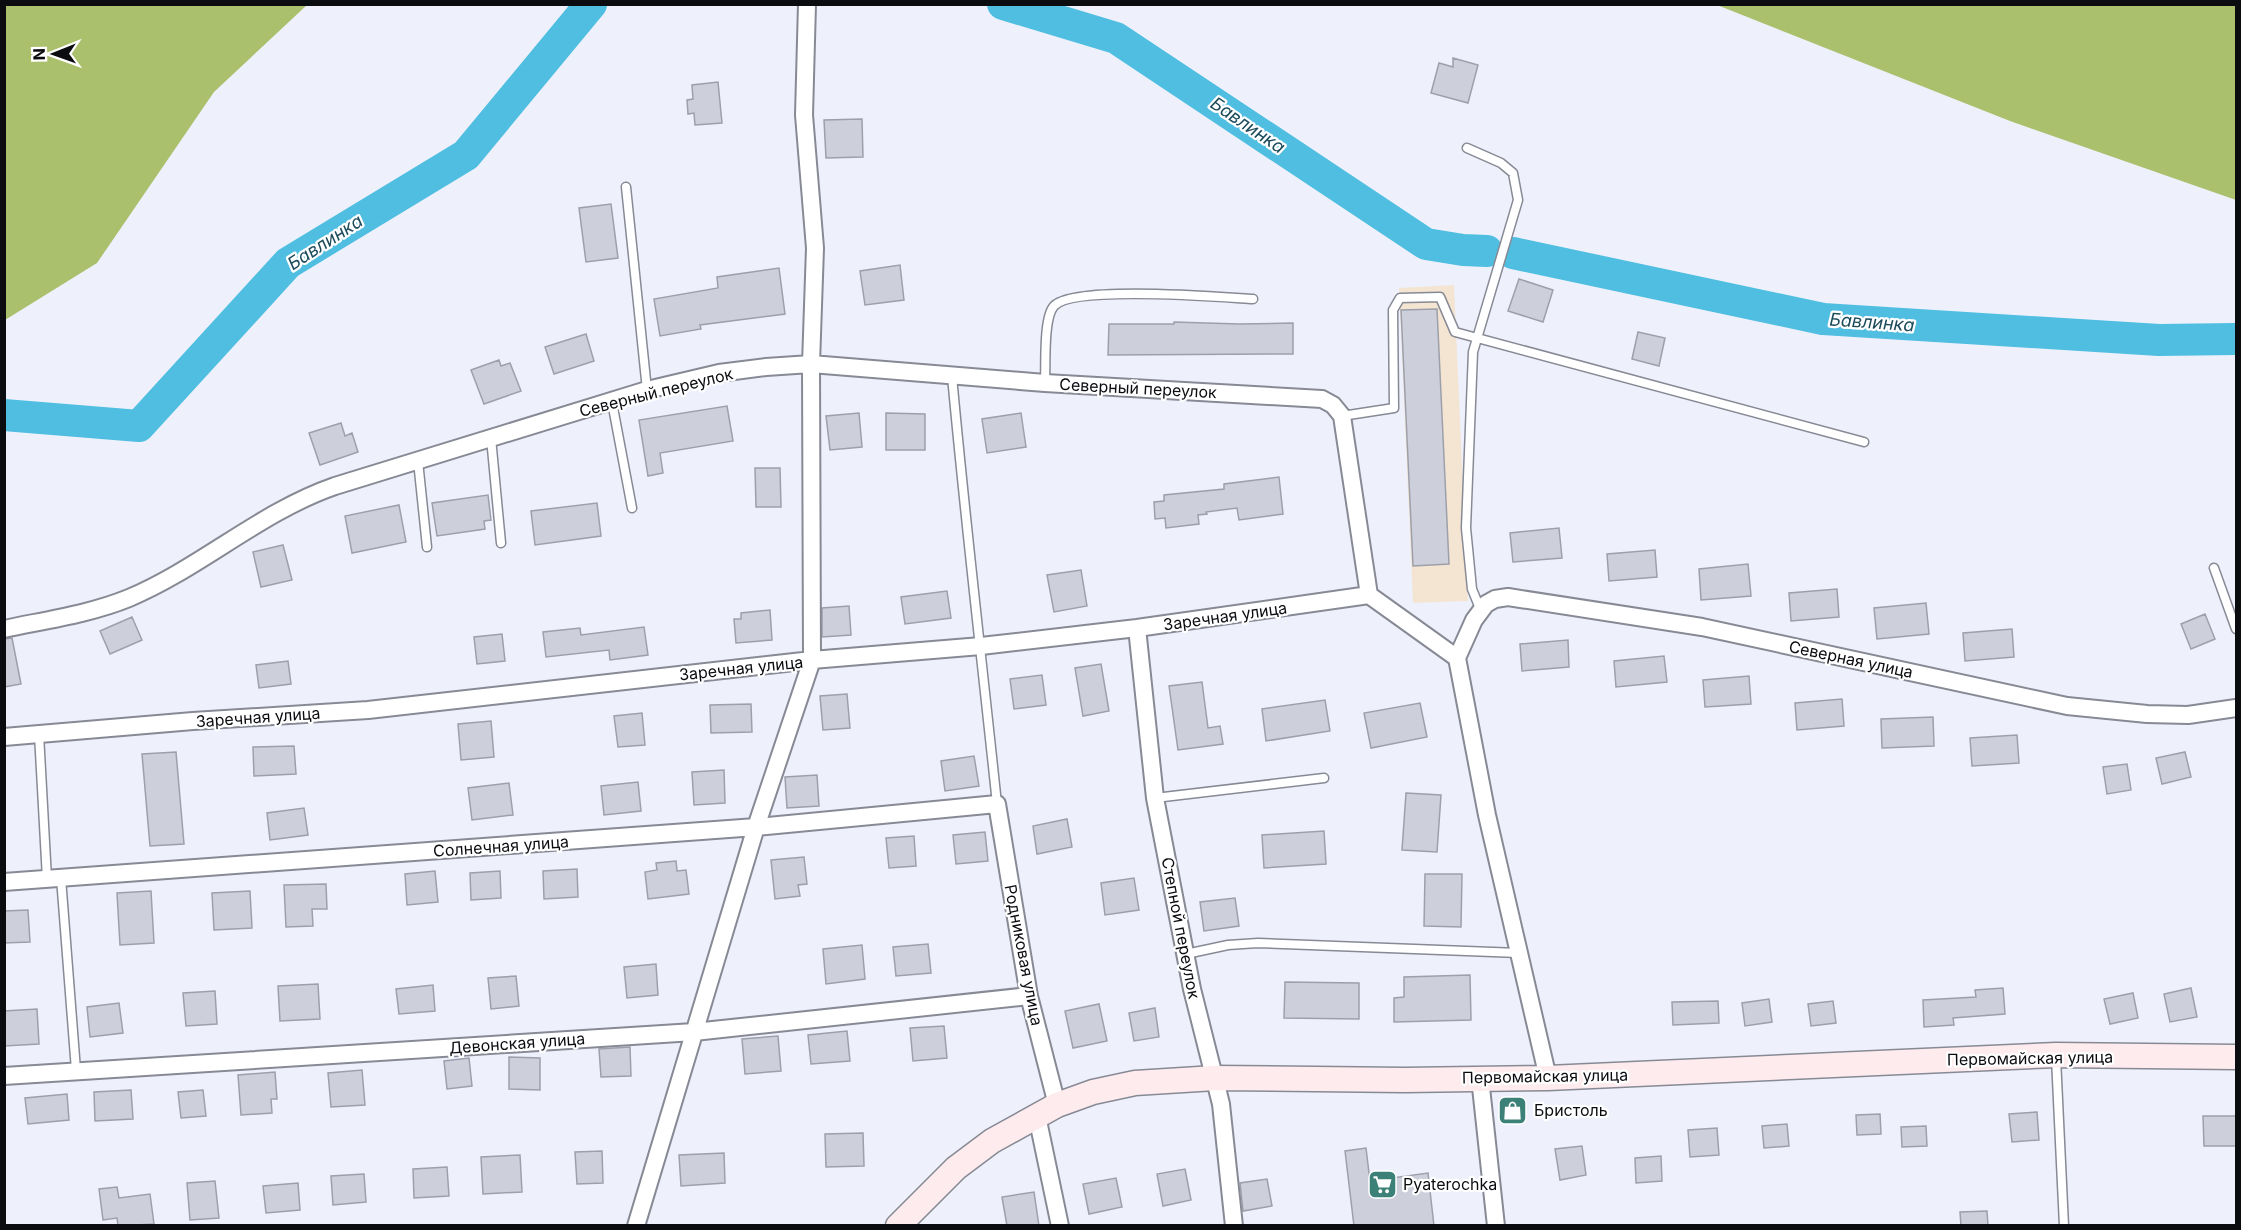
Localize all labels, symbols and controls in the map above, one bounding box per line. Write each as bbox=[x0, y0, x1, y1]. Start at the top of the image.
north arrow bbox=[24, 24, 84, 84]
text: N bbox=[29, 48, 49, 61]
water label: Бавлинка bbox=[1207, 92, 1289, 158]
water label: Бавлинка bbox=[283, 210, 367, 274]
water label: Бавлинка bbox=[1829, 309, 1915, 335]
street label: Северный переулок bbox=[577, 363, 735, 421]
street label: Северный переулок bbox=[1059, 374, 1218, 402]
street label: Заречная улица bbox=[1162, 597, 1288, 635]
street label: Северная улица bbox=[1787, 636, 1915, 682]
street label: Заречная улица bbox=[678, 652, 804, 684]
street label: Заречная улица bbox=[195, 703, 321, 731]
street label: Солнечная улица bbox=[432, 831, 570, 861]
street label: Степной переулок bbox=[1157, 855, 1205, 1001]
street label: Родниковая улица bbox=[1000, 883, 1048, 1027]
street label: Девонская улица bbox=[448, 1028, 586, 1058]
street label: Первомайская улица bbox=[1947, 1047, 2113, 1069]
street label: Первомайская улица bbox=[1462, 1065, 1628, 1087]
shop icon: Бристоль bbox=[1497, 1094, 1529, 1126]
place label: Бристоль bbox=[1534, 1100, 1608, 1120]
supermarket icon: Pyaterochka bbox=[1366, 1168, 1398, 1200]
place label: Pyaterochka bbox=[1403, 1174, 1497, 1194]

